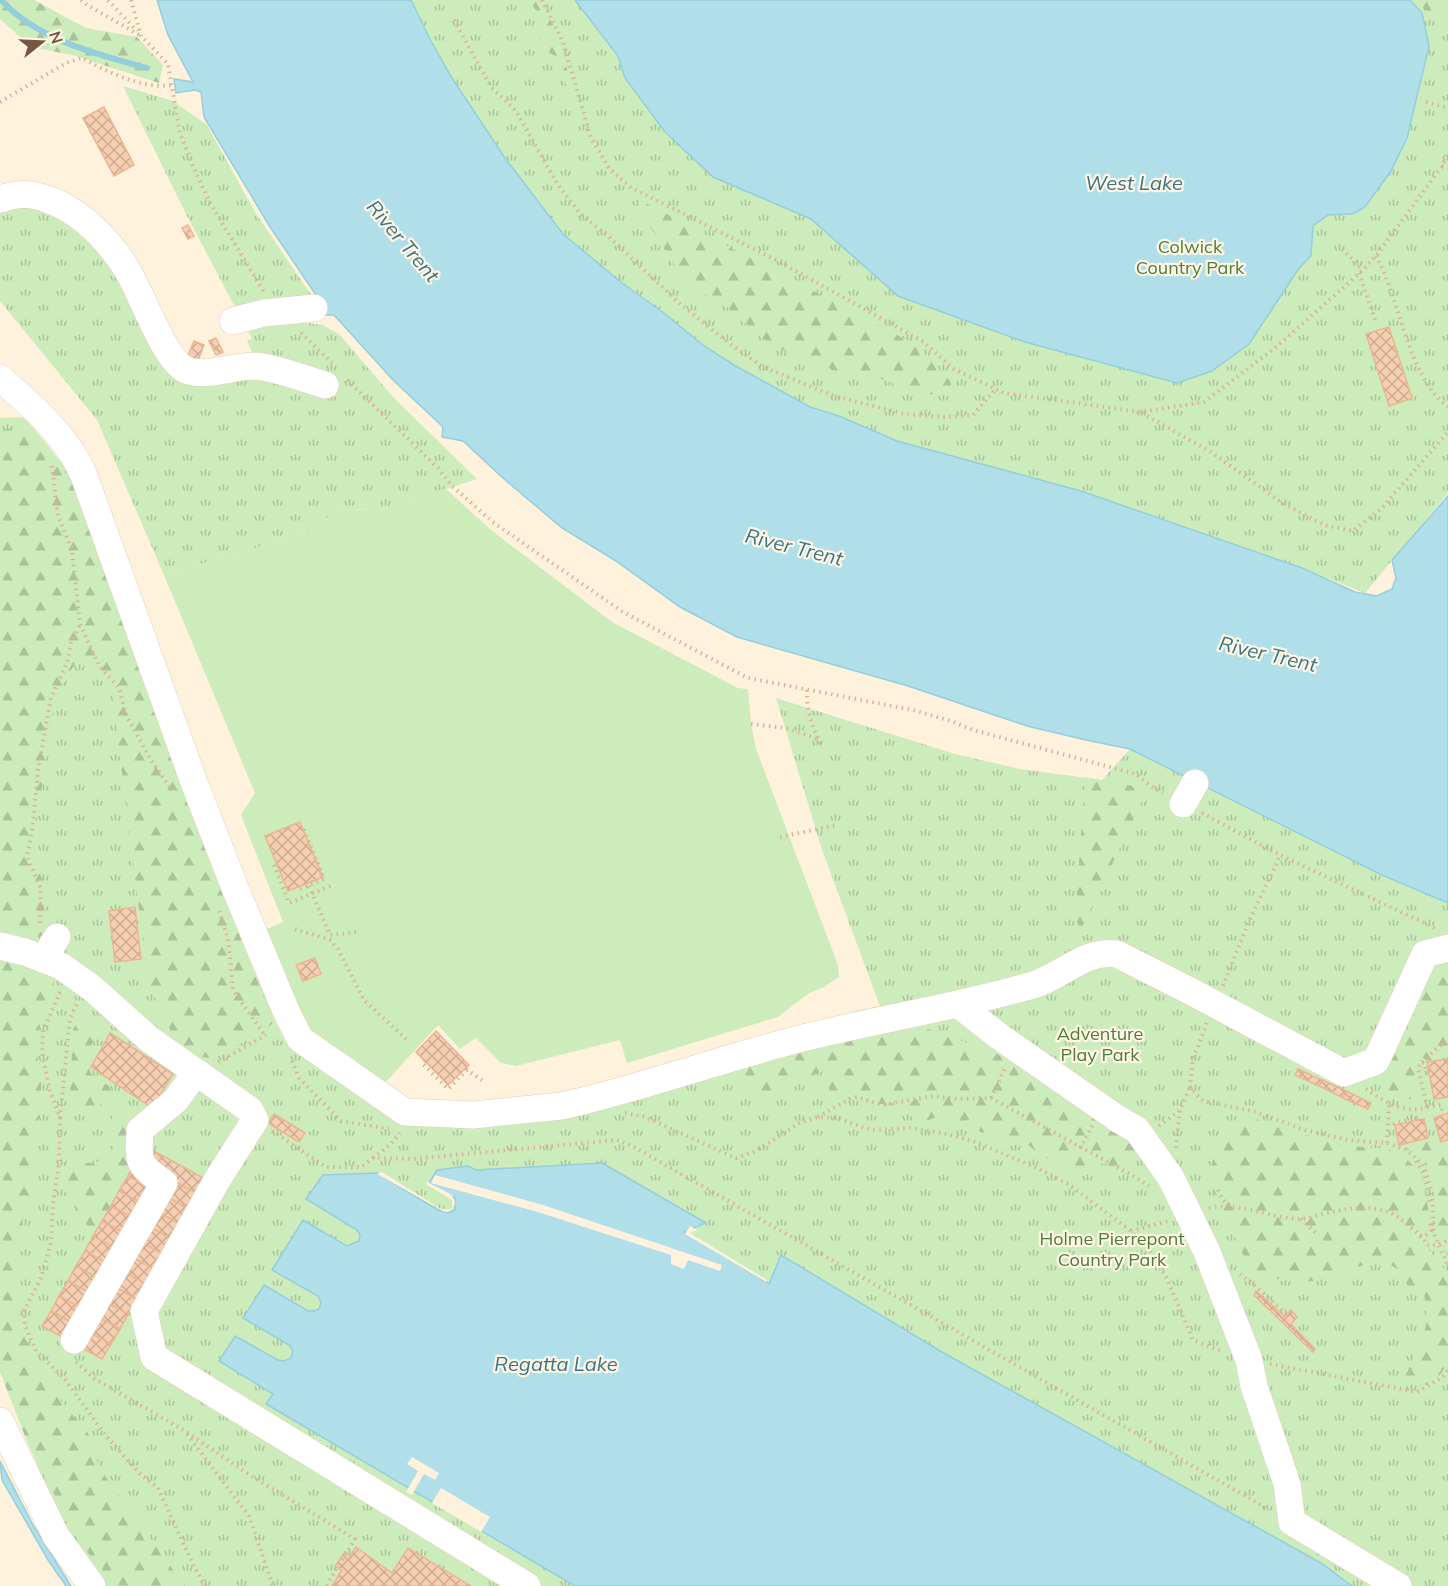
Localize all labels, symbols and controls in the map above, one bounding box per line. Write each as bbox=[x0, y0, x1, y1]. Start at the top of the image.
north arrow bbox=[12, 12, 72, 72]
text: N bbox=[45, 29, 68, 46]
water label: West Lake bbox=[1085, 170, 1183, 195]
water label: River Trent bbox=[362, 194, 446, 288]
park label: Colwick Country Park bbox=[1136, 235, 1245, 279]
water label: River Trent bbox=[743, 522, 846, 571]
water label: River Trent bbox=[1217, 630, 1320, 677]
park label: Adventure Play Park bbox=[1057, 1022, 1143, 1066]
park label: Holme Pierrepont Country Park bbox=[1039, 1227, 1185, 1271]
water label: Regatta Lake bbox=[494, 1351, 618, 1376]

